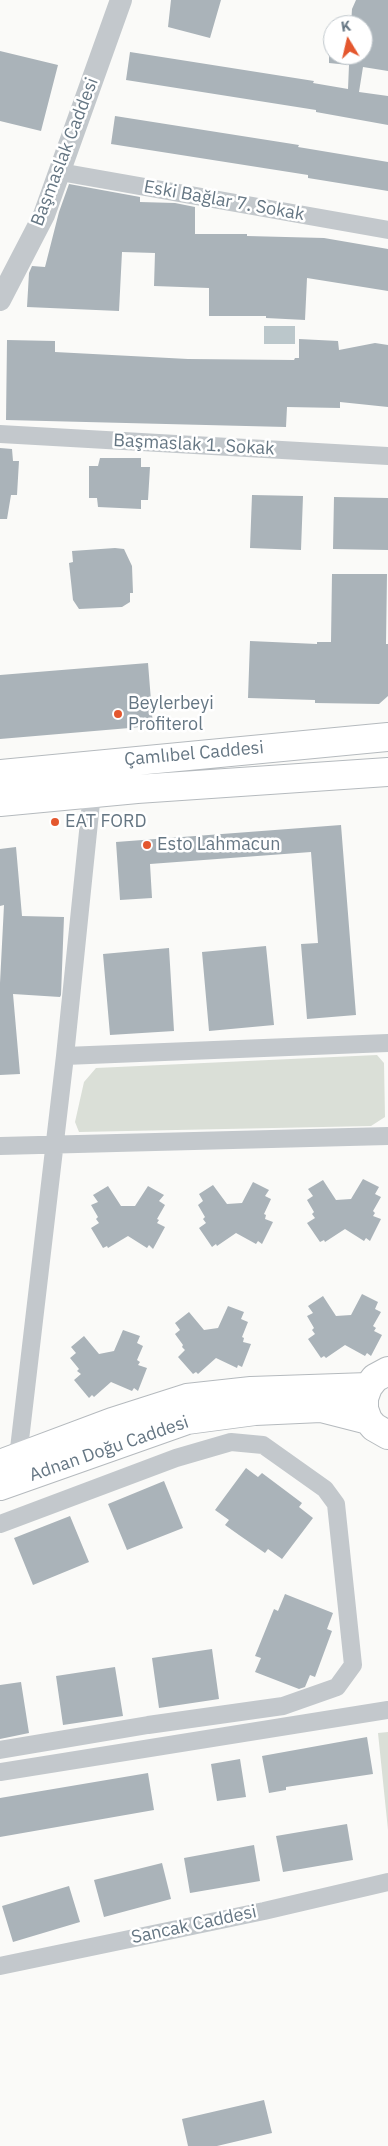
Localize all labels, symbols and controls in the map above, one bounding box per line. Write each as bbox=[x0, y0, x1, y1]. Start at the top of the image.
north arrow bbox=[323, 15, 373, 65]
text: K bbox=[340, 17, 352, 36]
street label: Başmaslak Caddesi bbox=[27, 75, 103, 229]
street label: Eski Bağlar 7. Sokak bbox=[142, 176, 306, 226]
street label: Başmaslak 1. Sokak bbox=[113, 430, 275, 460]
place label: Beylerbeyi Profiterol bbox=[128, 693, 214, 736]
marker: Beylerbeyi Profiterol bbox=[112, 708, 124, 720]
street label: Çamlıbel Caddesi bbox=[123, 737, 265, 771]
place label: EAT FORD bbox=[65, 811, 147, 833]
marker: EAT FORD bbox=[49, 816, 61, 828]
place label: Esto Lahmacun bbox=[157, 834, 280, 856]
marker: Esto Lahmacun bbox=[141, 839, 153, 851]
street label: Adnan Doğu Caddesi bbox=[26, 1412, 192, 1486]
street label: Sancak Caddesi bbox=[129, 1901, 259, 1949]

